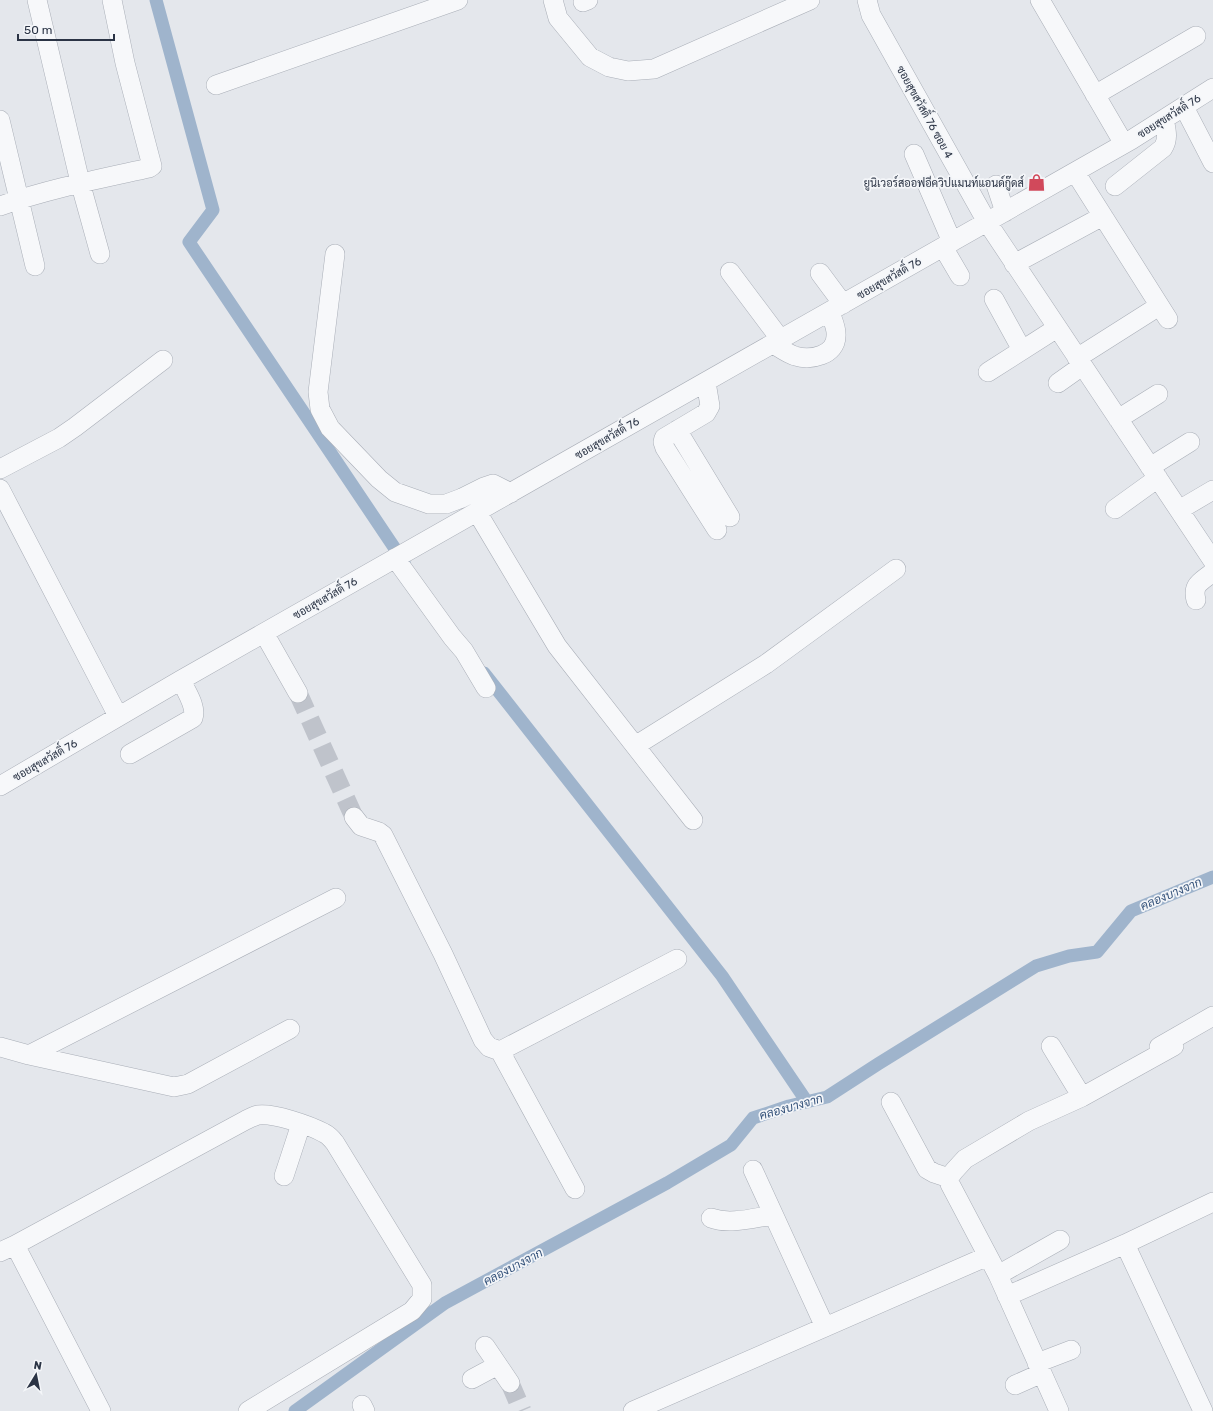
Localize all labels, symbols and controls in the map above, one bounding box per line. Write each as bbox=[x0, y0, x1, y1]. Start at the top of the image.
scale bar bbox=[18, 16, 114, 42]
text: 50 m bbox=[24, 23, 52, 37]
street label: ซอยสุขสวัสดิ์ 76 ซอย 4 bbox=[892, 61, 960, 162]
street label: ซอยสุขสวัสดิ์ 76 bbox=[1132, 87, 1205, 143]
shop icon: ยูนิเวอร์สออฟอีควิปแมนท์แอนด์กู๊ดส์ bbox=[1027, 173, 1047, 193]
place label: ยูนิเวอร์สออฟอีควิปแมนท์แอนด์กู๊ดส์ bbox=[864, 175, 1024, 191]
street label: ซอยสุขสวัสดิ์ 76 bbox=[852, 250, 925, 304]
street label: ซอยสุขสวัสดิ์ 76 bbox=[570, 410, 643, 464]
street label: ซอยสุขสวัสดิ์ 76 bbox=[288, 570, 361, 624]
street label: ซอยสุขสวัสดิ์ 76 bbox=[8, 732, 81, 786]
water label: คลองบางจาก bbox=[1138, 875, 1204, 913]
water label: คลองบางจาก bbox=[758, 1091, 824, 1123]
water label: คลองบางจาก bbox=[481, 1245, 545, 1288]
north arrow bbox=[16, 1355, 56, 1395]
text: N bbox=[33, 1359, 43, 1373]

